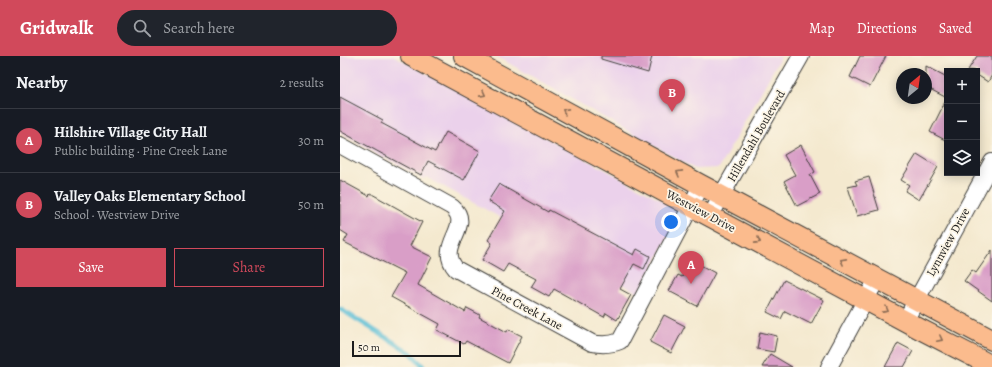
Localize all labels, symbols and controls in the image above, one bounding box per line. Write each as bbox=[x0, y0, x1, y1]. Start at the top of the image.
search box bbox=[117, 10, 397, 46]
text: Gridwalk bbox=[20, 15, 93, 41]
icon: search bbox=[131, 17, 153, 39]
text: Search here bbox=[163, 18, 235, 38]
text: Map bbox=[809, 19, 835, 38]
text: Directions bbox=[857, 19, 917, 38]
text: Saved bbox=[939, 19, 972, 38]
north arrow bbox=[896, 68, 932, 104]
map controls bbox=[944, 68, 980, 176]
button: + bbox=[944, 68, 980, 104]
text: Nearby bbox=[16, 71, 67, 94]
text: 2 results bbox=[280, 74, 324, 91]
pin: B bbox=[659, 79, 685, 112]
street label: Hillendahl Boulevard bbox=[723, 87, 789, 185]
one-way arrow bbox=[478, 90, 486, 97]
button: − bbox=[944, 104, 980, 140]
one-way arrow bbox=[562, 108, 569, 116]
text: Hilshire Village City Hall bbox=[54, 122, 207, 142]
text: A bbox=[25, 132, 33, 149]
text: 30 m bbox=[298, 132, 324, 149]
button: layers bbox=[944, 140, 980, 176]
text: Public building · Pine Creek Lane bbox=[54, 142, 227, 159]
one-way arrow bbox=[676, 170, 683, 178]
text: Valley Oaks Elementary School bbox=[54, 186, 246, 206]
street label: Westview Drive bbox=[663, 186, 738, 236]
text: B bbox=[25, 196, 33, 213]
text: 50 m bbox=[298, 196, 324, 213]
street label: Lynnview Drive bbox=[923, 205, 973, 279]
text: School · Westview Drive bbox=[54, 206, 180, 223]
your location bbox=[661, 212, 681, 232]
one-way arrow bbox=[754, 237, 761, 244]
button: Save bbox=[16, 248, 166, 287]
button: Share bbox=[174, 248, 324, 287]
pin: A bbox=[678, 251, 704, 284]
one-way arrow bbox=[840, 258, 847, 266]
street label: Pine Creek Lane bbox=[489, 282, 565, 334]
one-way arrow bbox=[882, 306, 889, 313]
one-way arrow bbox=[936, 334, 943, 342]
scale bar bbox=[352, 339, 461, 358]
text: 50 m bbox=[358, 340, 380, 355]

